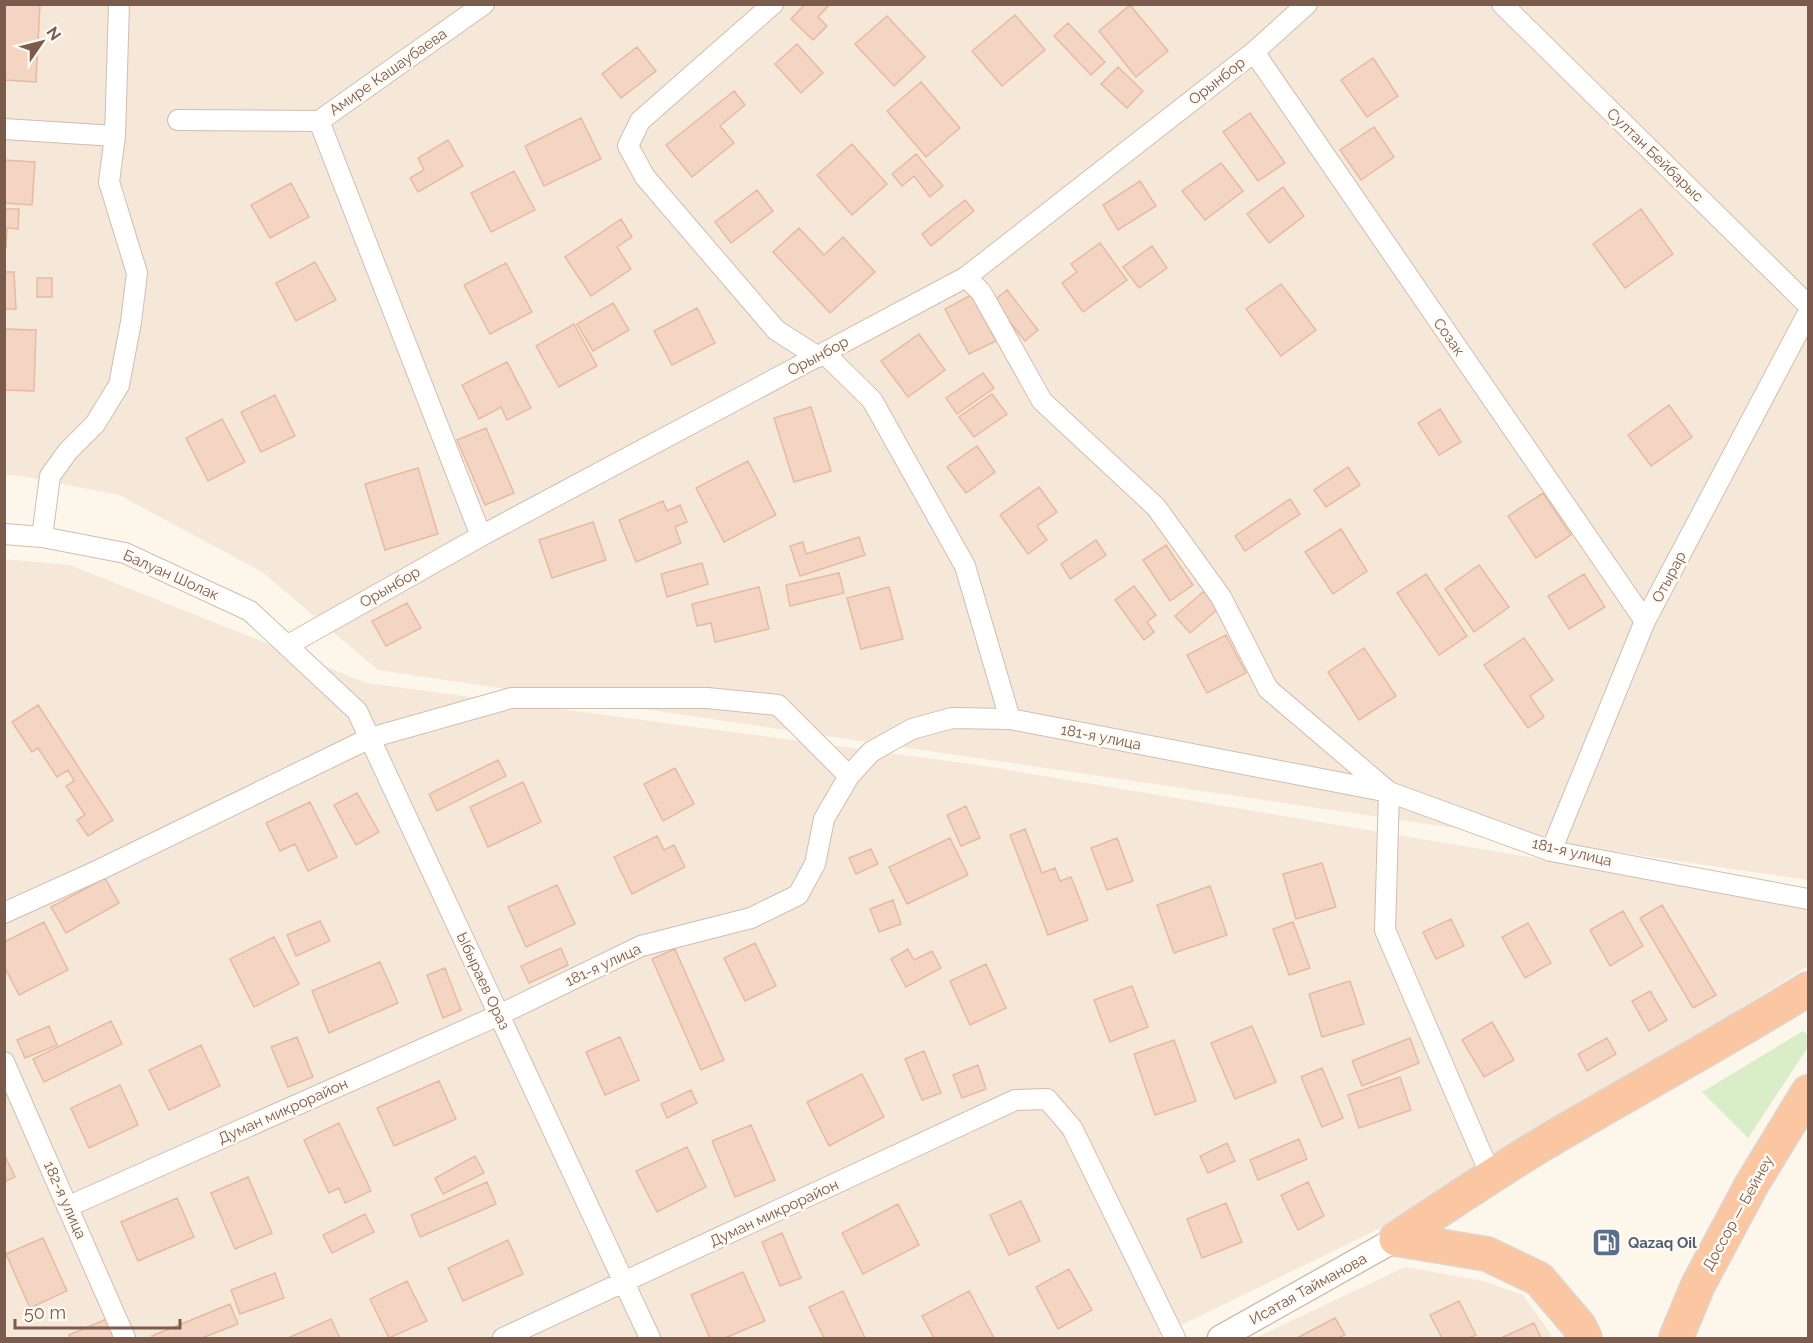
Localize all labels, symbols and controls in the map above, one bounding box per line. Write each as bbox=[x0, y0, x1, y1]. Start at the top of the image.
north arrow bbox=[12, 12, 72, 72]
text: N bbox=[43, 23, 65, 44]
street label: Амире Кашаубаева bbox=[326, 25, 450, 119]
street label: Орынбор bbox=[1185, 53, 1249, 109]
street label: Султан Бейбарыс bbox=[1603, 104, 1707, 206]
street label: Созак bbox=[1430, 315, 1469, 360]
street label: Орынбор bbox=[784, 332, 852, 380]
street label: Балуан Шолак bbox=[120, 546, 222, 604]
street label: Отырар bbox=[1648, 548, 1690, 606]
street label: Орынбор bbox=[357, 563, 423, 611]
street label: 181-я улица bbox=[1059, 720, 1143, 754]
street label: 181-я улица bbox=[1530, 834, 1614, 870]
street label: Ыбыраев Ораз bbox=[453, 929, 514, 1033]
street label: 181-я улица bbox=[562, 940, 644, 990]
street label: Думан микрорайон bbox=[215, 1074, 351, 1148]
street label: Доссор — Бейнеу bbox=[1699, 1152, 1777, 1274]
street label: 182-я улица bbox=[40, 1158, 90, 1242]
street label: Думан микрорайон bbox=[707, 1175, 841, 1251]
fuel station icon: Qazaq Oil bbox=[1591, 1227, 1623, 1259]
place label: Qazaq Oil bbox=[1628, 1234, 1697, 1252]
street label: Исатая Тайманова bbox=[1246, 1249, 1370, 1329]
scale bar bbox=[15, 1292, 180, 1330]
text: 50 m bbox=[24, 1302, 66, 1323]

